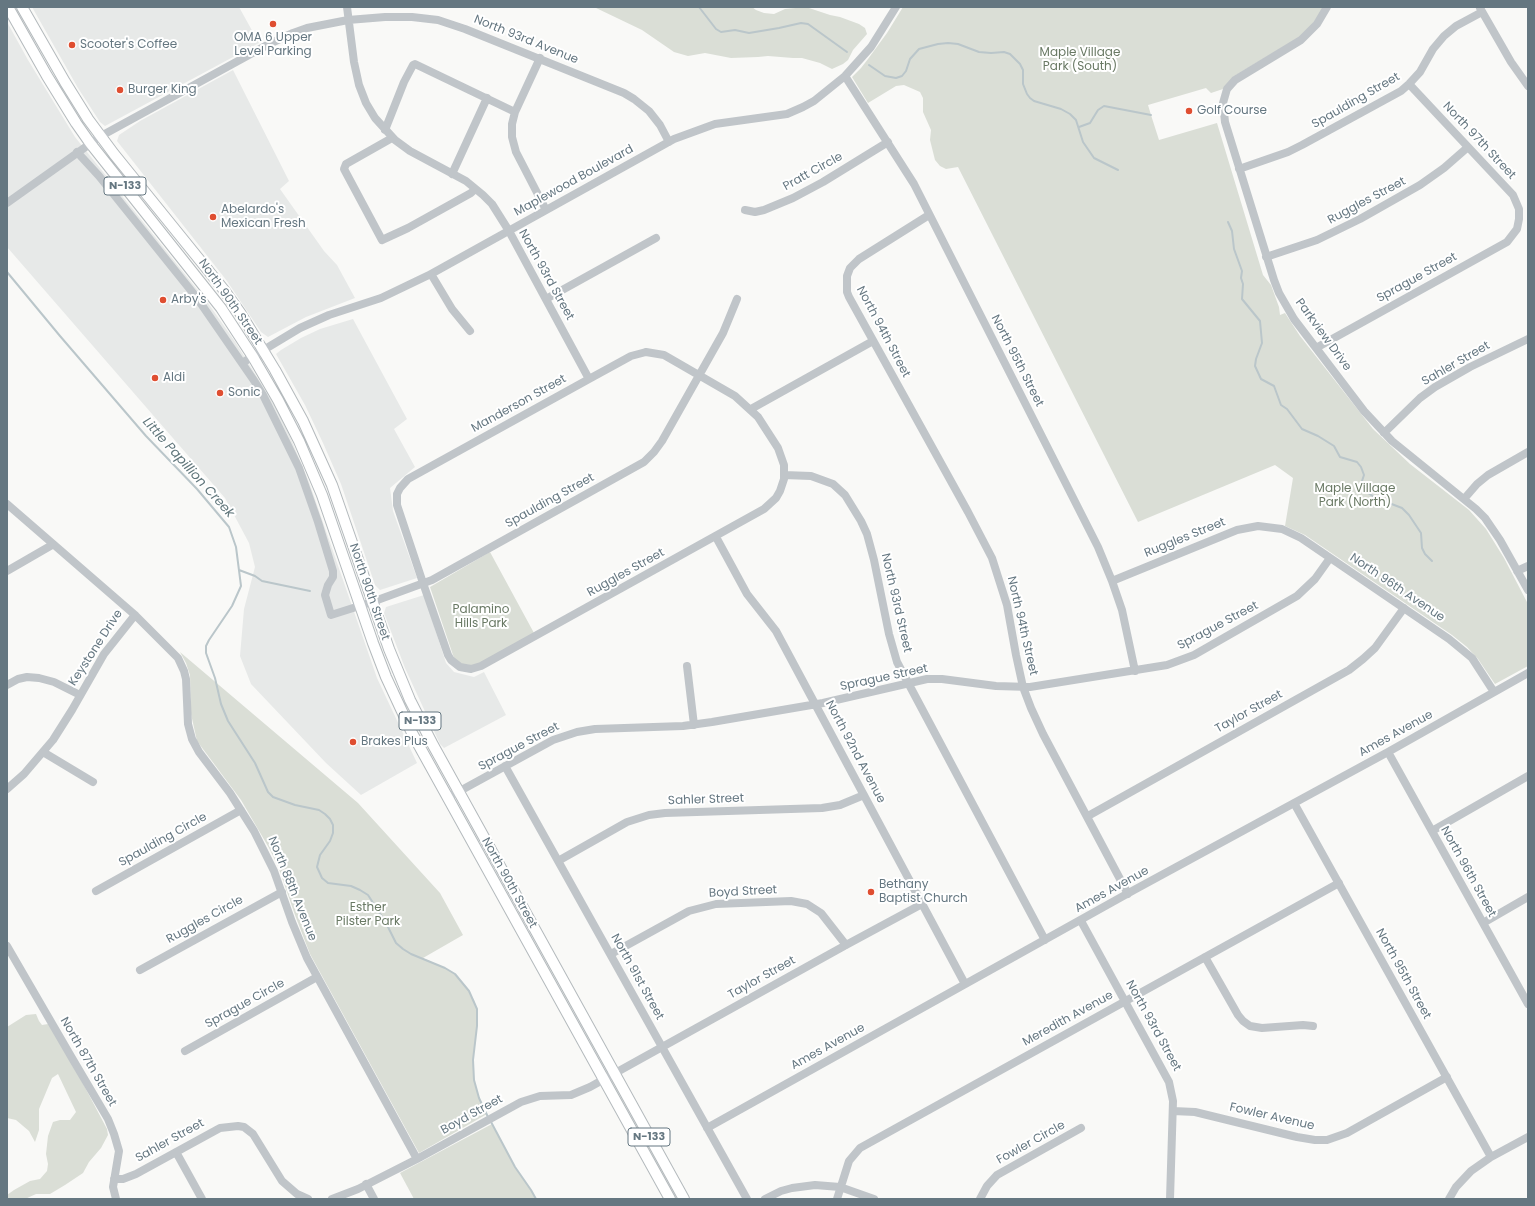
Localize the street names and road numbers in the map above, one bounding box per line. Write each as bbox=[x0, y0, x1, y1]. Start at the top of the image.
street label: North 93rd Avenue bbox=[472, 12, 580, 68]
street label: Spaulding Street bbox=[1309, 70, 1403, 132]
street label: North 97th Street bbox=[1440, 99, 1518, 183]
street label: Maplewood Boulevard bbox=[512, 142, 636, 220]
street label: Pratt Circle bbox=[781, 150, 845, 194]
street label: Ruggles Street bbox=[1326, 174, 1408, 228]
road number: N-133 bbox=[104, 177, 146, 195]
street label: North 93rd Street bbox=[515, 227, 577, 323]
street label: Sprague Street bbox=[1374, 250, 1460, 306]
street label: North 90th Street bbox=[195, 256, 265, 348]
street label: North 94th Street bbox=[853, 284, 913, 380]
street label: Parkview Drive bbox=[1292, 296, 1354, 374]
street label: North 95th Street bbox=[988, 313, 1046, 409]
street label: Sahler Street bbox=[1419, 339, 1493, 389]
street label: Manderson Street bbox=[469, 372, 569, 436]
street label: Spaulding Street bbox=[503, 471, 597, 531]
street label: Ruggles Street bbox=[1142, 515, 1228, 561]
street label: North 90th Street bbox=[346, 542, 392, 642]
street label: Ruggles Street bbox=[585, 546, 667, 600]
street label: North 96th Avenue bbox=[1347, 551, 1447, 625]
street label: North 93rd Street bbox=[878, 552, 914, 654]
street label: North 94th Street bbox=[1004, 575, 1040, 677]
street label: Sprague Street bbox=[1175, 599, 1261, 653]
street label: Keystone Drive bbox=[66, 607, 126, 689]
street label: Sprague Street bbox=[839, 662, 929, 694]
street label: Taylor Street bbox=[1213, 688, 1285, 736]
street label: North 92nd Avenue bbox=[822, 698, 888, 806]
street label: Ames Avenue bbox=[1356, 708, 1436, 760]
road number: N-133 bbox=[399, 712, 441, 730]
street label: Sprague Street bbox=[476, 720, 562, 774]
street label: Sahler Street bbox=[668, 791, 744, 809]
street label: Spaulding Circle bbox=[117, 810, 209, 870]
street label: North 96th Street bbox=[1437, 824, 1499, 920]
street label: North 88th Avenue bbox=[264, 835, 320, 943]
street label: North 90th Street bbox=[478, 835, 540, 931]
street label: Ames Avenue bbox=[1072, 864, 1152, 916]
street label: Boyd Street bbox=[709, 883, 777, 901]
street label: Ruggles Circle bbox=[164, 893, 246, 947]
street label: North 95th Street bbox=[1372, 926, 1434, 1022]
street label: North 91st Street bbox=[607, 931, 667, 1023]
street label: Taylor Street bbox=[726, 954, 798, 1002]
street label: Sprague Circle bbox=[203, 976, 287, 1032]
street label: North 93rd Street bbox=[1122, 978, 1184, 1074]
street label: Meredith Avenue bbox=[1020, 988, 1116, 1050]
street label: North 87th Street bbox=[57, 1015, 119, 1109]
street label: Ames Avenue bbox=[788, 1021, 868, 1073]
street label: Boyd Street bbox=[439, 1092, 505, 1138]
street label: Fowler Avenue bbox=[1228, 1100, 1316, 1134]
street label: Sahler Street bbox=[133, 1116, 207, 1166]
street label: Fowler Circle bbox=[994, 1118, 1068, 1168]
road number: N-133 bbox=[628, 1128, 670, 1146]

